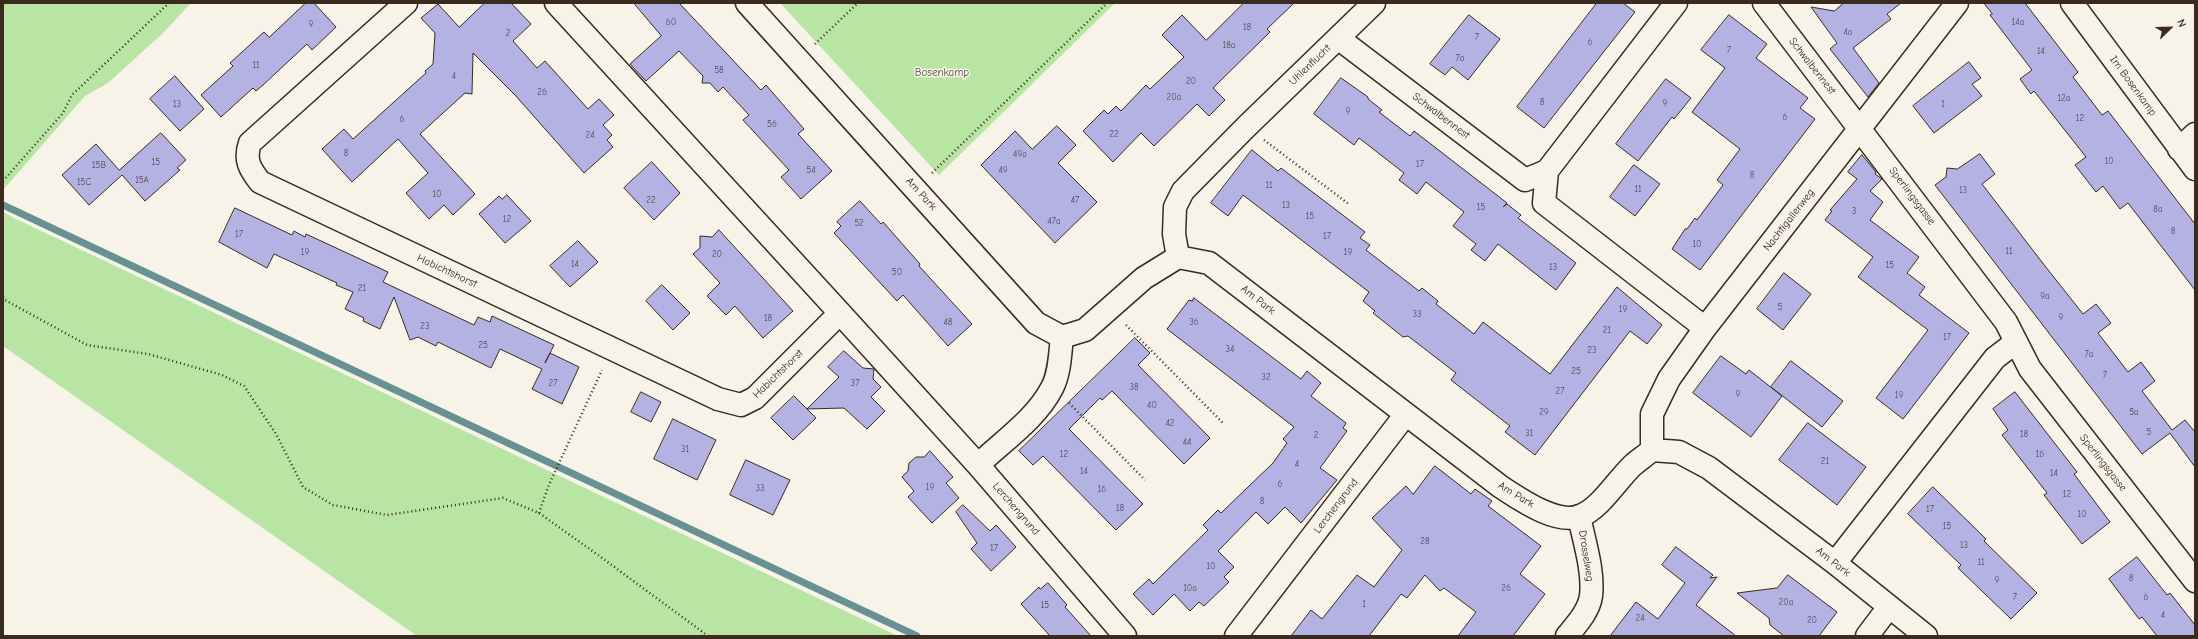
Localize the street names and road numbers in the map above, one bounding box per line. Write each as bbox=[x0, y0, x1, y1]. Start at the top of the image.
street label: Schwalbennest bbox=[1786, 35, 1838, 97]
street label: Uhlenflucht bbox=[1286, 42, 1334, 88]
street label: Im Bosenkamp bbox=[2107, 53, 2159, 119]
street label: Schwalbennest bbox=[1410, 90, 1472, 142]
street label: Sperlingsgasse bbox=[1886, 164, 1938, 228]
street label: Am Park bbox=[903, 175, 939, 213]
street label: Nachtigallenweg bbox=[1761, 186, 1817, 254]
street label: Habichtshorst bbox=[415, 251, 479, 291]
street label: Am Park bbox=[1238, 282, 1278, 318]
street label: Habichtshorst bbox=[750, 347, 806, 401]
street label: Sperlingsgasse bbox=[2076, 432, 2130, 494]
street label: Lerchengrund bbox=[1311, 476, 1361, 536]
street label: Am Park bbox=[1495, 479, 1537, 511]
street label: Lerchengrund bbox=[990, 480, 1042, 538]
street label: Drosselweg bbox=[1575, 529, 1597, 583]
street label: Am Park bbox=[1813, 544, 1853, 580]

